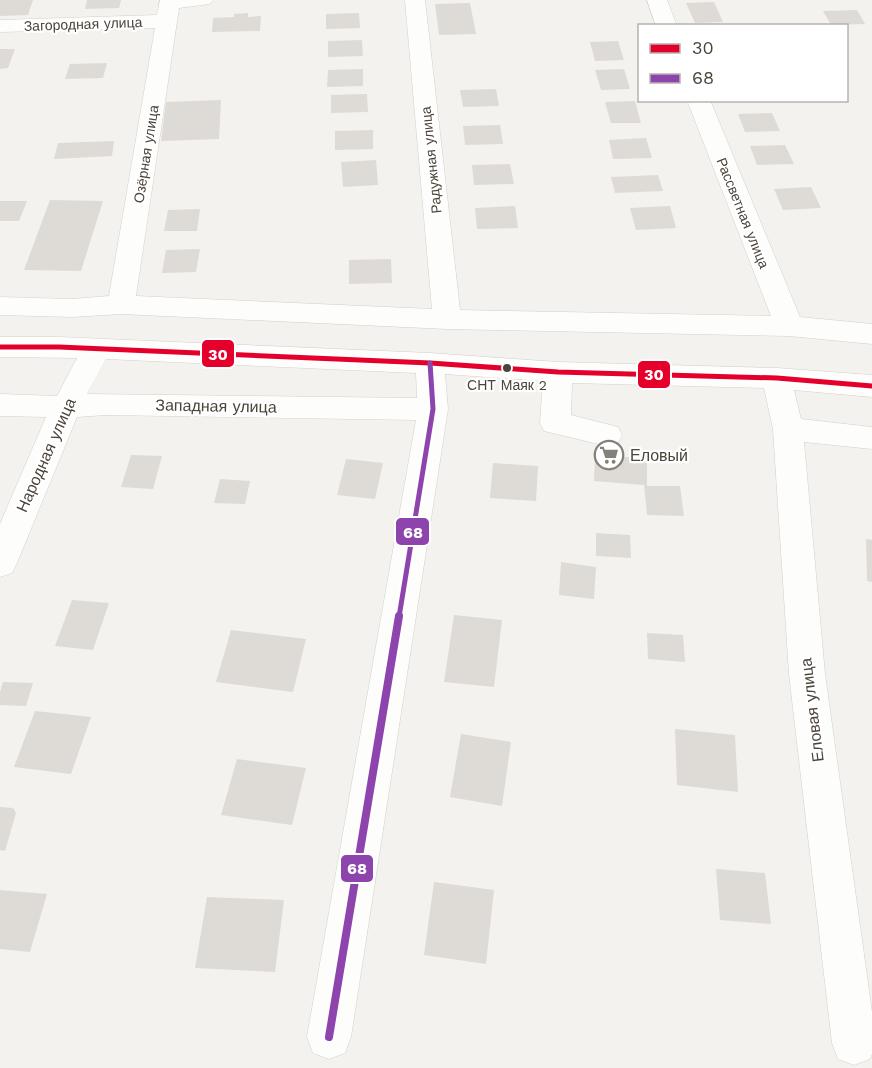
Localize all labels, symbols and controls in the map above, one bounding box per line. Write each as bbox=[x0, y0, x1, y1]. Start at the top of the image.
street label: Загородная улица bbox=[23, 14, 143, 34]
legend bbox=[638, 24, 848, 102]
text: 30 bbox=[692, 37, 714, 58]
text: 68 bbox=[692, 67, 714, 88]
street label: Озёрная улица bbox=[130, 104, 162, 204]
street label: Радужная улица bbox=[417, 105, 445, 214]
street label: Рассветная улица bbox=[713, 155, 773, 271]
line badge: 30 bbox=[201, 339, 235, 368]
text: 30 bbox=[208, 345, 228, 364]
line badge: 30 bbox=[637, 360, 671, 389]
marker: СНТ Маяк 2 bbox=[501, 362, 513, 374]
text: 30 bbox=[644, 365, 664, 384]
place label: СНТ Маяк 2 bbox=[467, 377, 547, 393]
street label: Народная улица bbox=[12, 395, 80, 515]
street label: Западная улица bbox=[155, 395, 277, 417]
supermarket icon: Еловый bbox=[593, 439, 625, 471]
place label: Еловый bbox=[630, 446, 688, 465]
line badge: 68 bbox=[395, 517, 430, 546]
text: 68 bbox=[403, 523, 423, 542]
street label: Еловая улица bbox=[796, 657, 828, 763]
line badge: 68 bbox=[340, 854, 374, 883]
text: 68 bbox=[347, 859, 367, 878]

